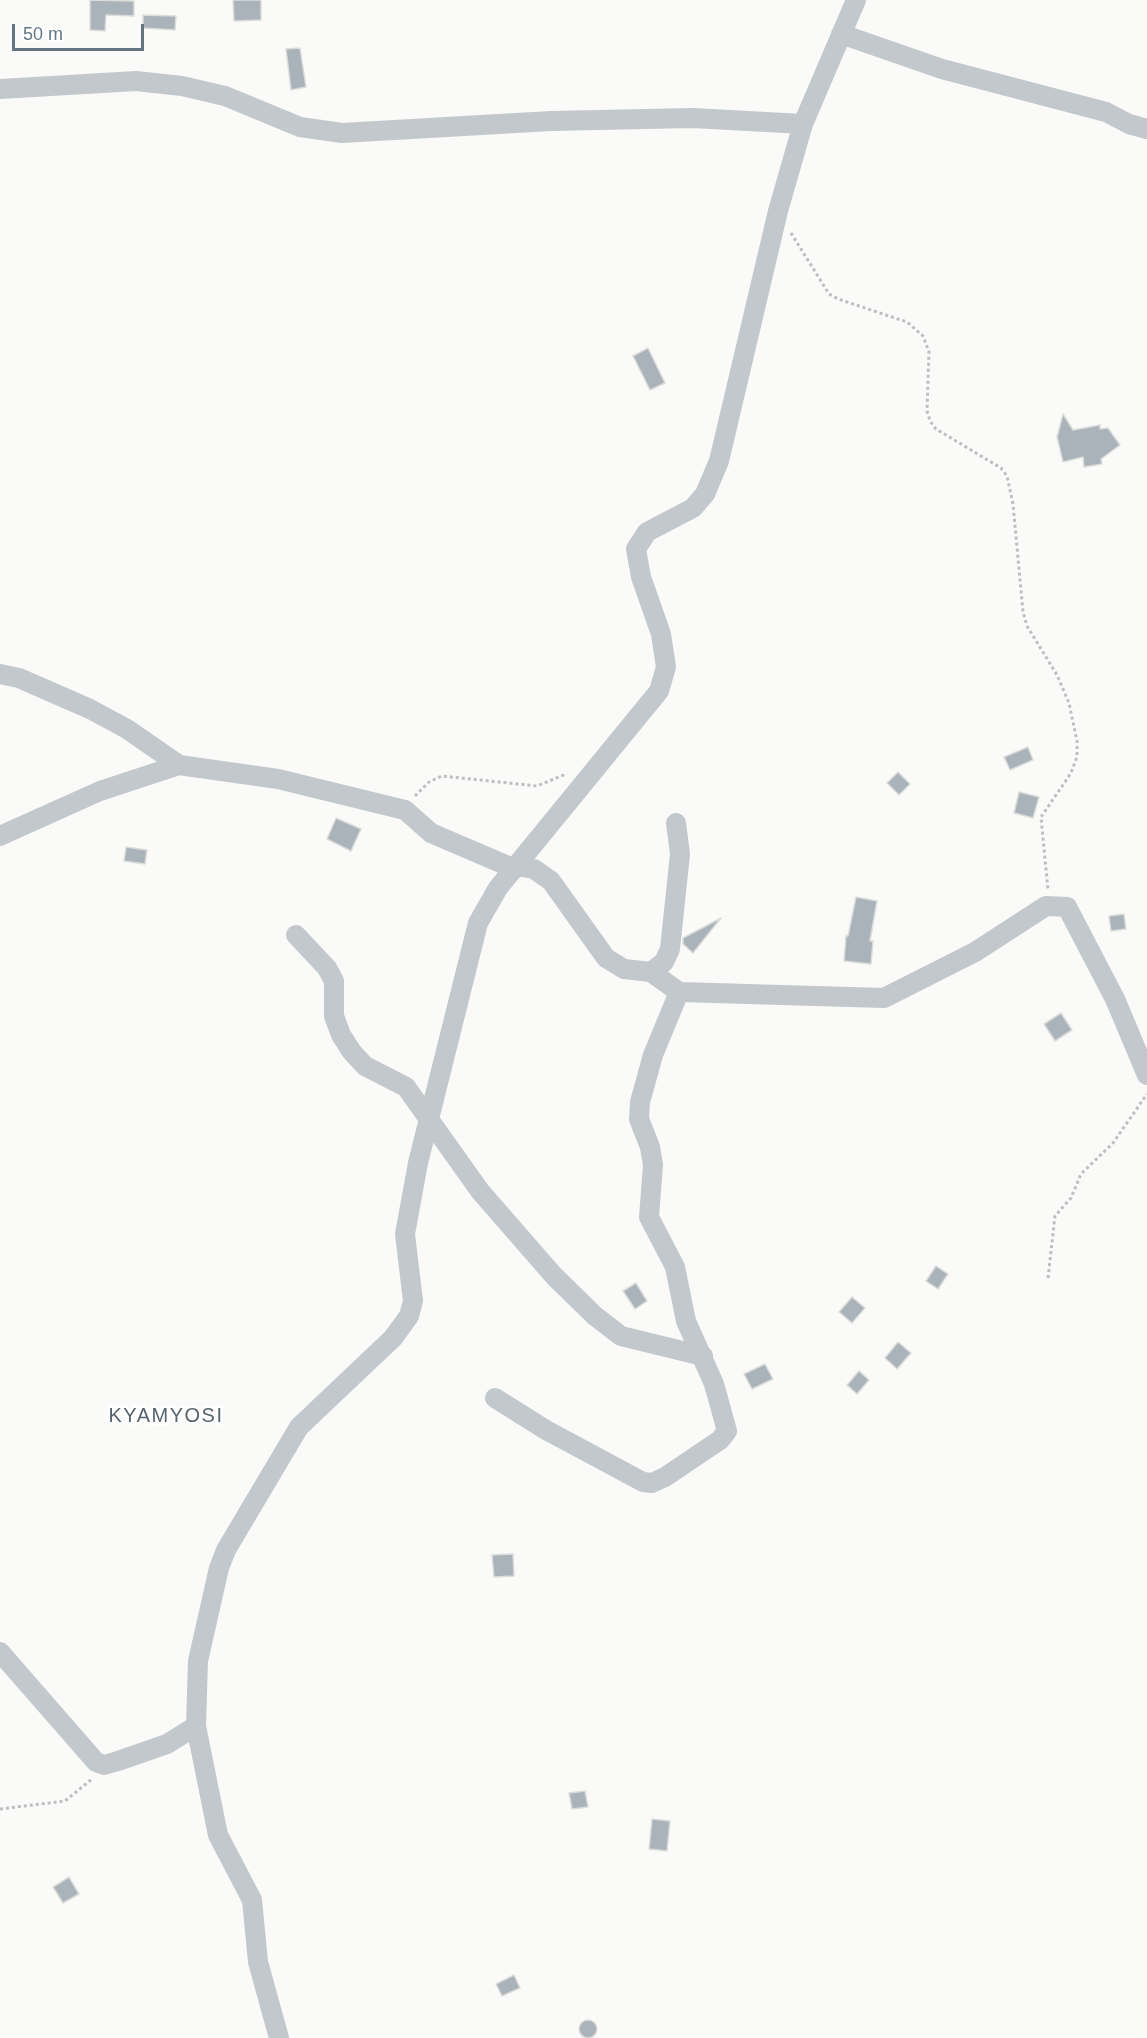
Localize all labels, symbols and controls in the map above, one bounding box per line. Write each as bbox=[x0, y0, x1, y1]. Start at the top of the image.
scale bar bbox=[15, 12, 147, 50]
text: 50 m bbox=[23, 24, 63, 44]
district label: KYAMYOSI bbox=[109, 1404, 223, 1428]

